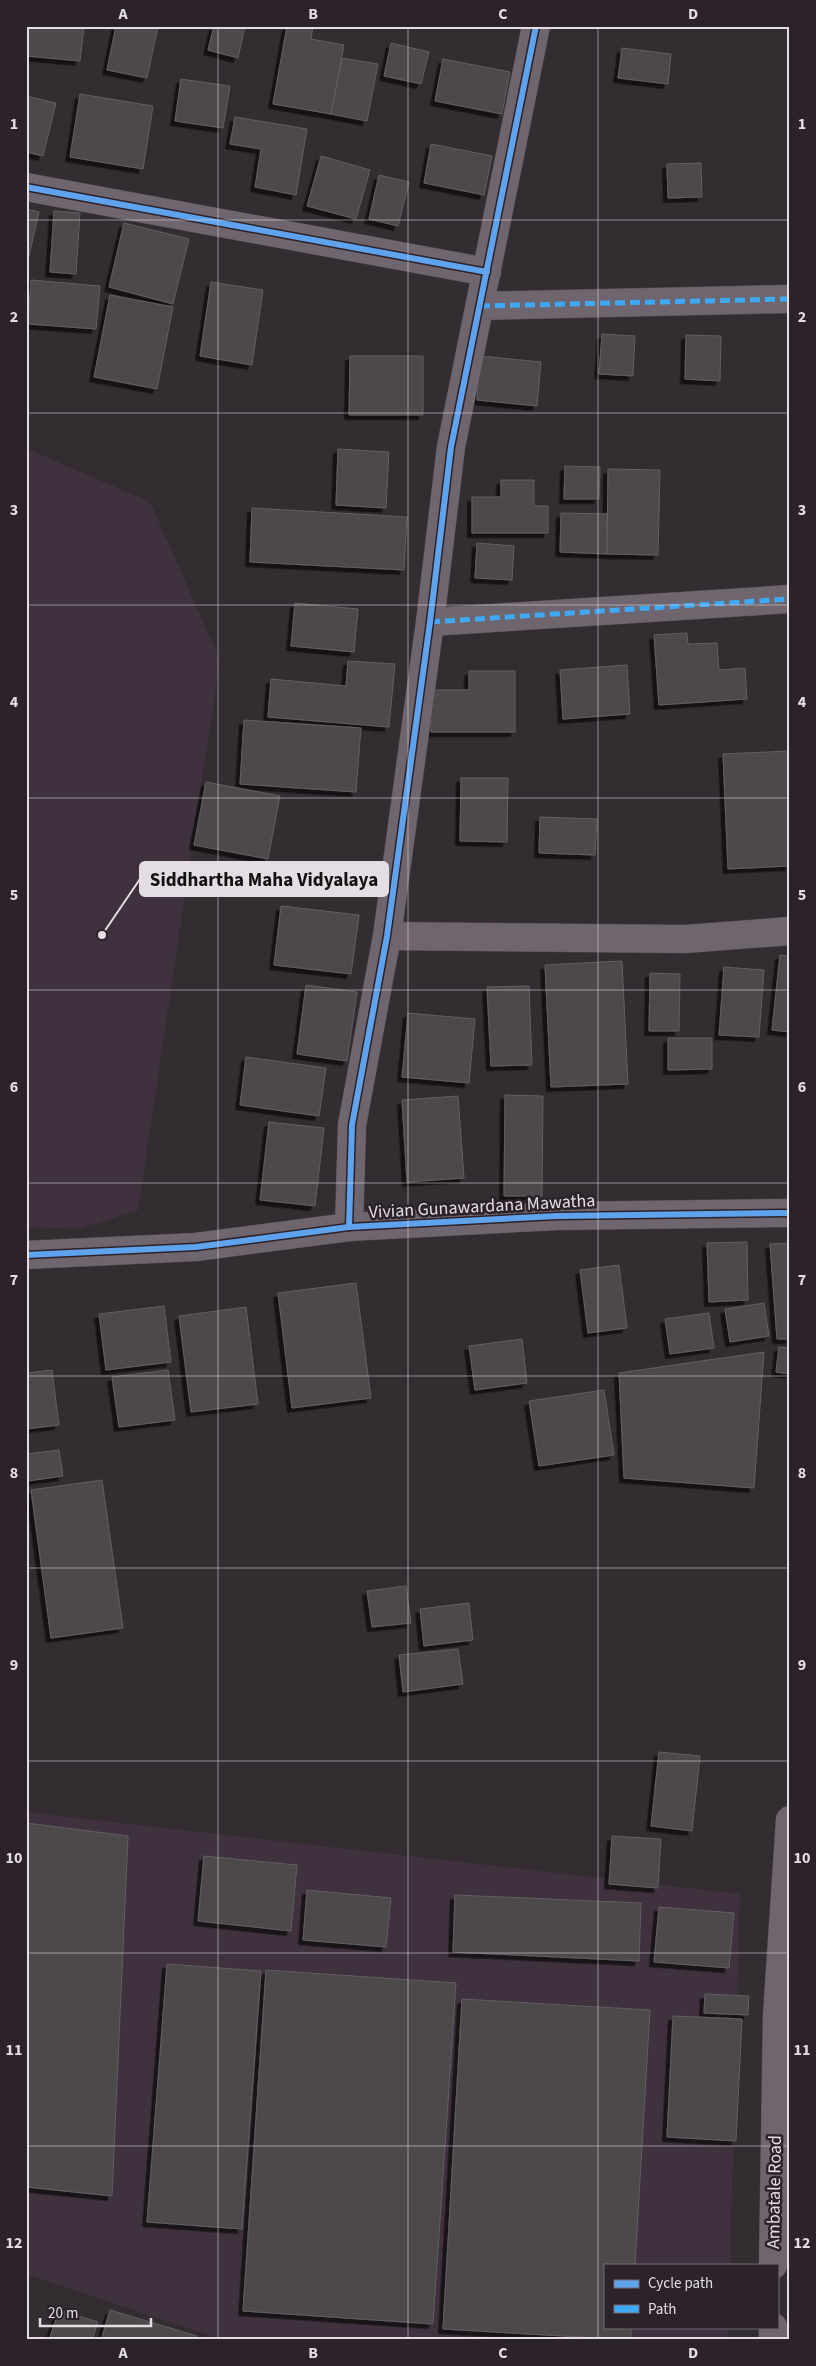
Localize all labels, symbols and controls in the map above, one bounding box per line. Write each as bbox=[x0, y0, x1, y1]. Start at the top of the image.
text: A bbox=[117, 3, 128, 25]
text: B bbox=[308, 3, 318, 25]
text: C bbox=[498, 3, 508, 25]
text: D bbox=[688, 3, 698, 25]
text: 1 bbox=[10, 113, 18, 135]
text: 1 bbox=[798, 113, 806, 135]
text: 2 bbox=[10, 306, 18, 328]
text: 2 bbox=[798, 306, 806, 328]
text: 3 bbox=[10, 499, 18, 521]
text: 3 bbox=[798, 499, 806, 521]
text: 4 bbox=[10, 691, 19, 713]
text: 4 bbox=[798, 691, 807, 713]
callout: Siddhartha Maha Vidyalaya bbox=[140, 862, 388, 896]
text: Siddhartha Maha Vidyalaya bbox=[150, 867, 378, 894]
text: 5 bbox=[10, 884, 18, 906]
text: 5 bbox=[798, 884, 806, 906]
text: 6 bbox=[10, 1076, 18, 1098]
text: 6 bbox=[798, 1076, 806, 1098]
street label: Vivian Gunawardana Mawatha bbox=[368, 1188, 596, 1225]
text: 7 bbox=[10, 1269, 18, 1291]
text: 7 bbox=[798, 1269, 806, 1291]
text: 8 bbox=[10, 1462, 18, 1484]
text: 8 bbox=[798, 1462, 806, 1484]
text: 9 bbox=[10, 1654, 18, 1676]
text: 9 bbox=[798, 1654, 806, 1676]
text: 10 bbox=[6, 1847, 22, 1869]
text: 10 bbox=[794, 1847, 810, 1869]
text: 11 bbox=[6, 2039, 22, 2061]
text: 11 bbox=[794, 2039, 810, 2061]
street label: Ambatale Road bbox=[761, 2135, 788, 2249]
text: 12 bbox=[6, 2232, 22, 2254]
text: 12 bbox=[794, 2232, 810, 2254]
legend bbox=[604, 2264, 778, 2328]
text: Cycle path bbox=[648, 2273, 713, 2294]
scale bar bbox=[40, 2296, 151, 2328]
text: Path bbox=[648, 2299, 676, 2320]
text: 20 m bbox=[48, 2303, 78, 2324]
text: A bbox=[117, 2342, 128, 2364]
text: B bbox=[308, 2342, 318, 2364]
text: C bbox=[498, 2342, 508, 2364]
text: D bbox=[688, 2342, 698, 2364]

